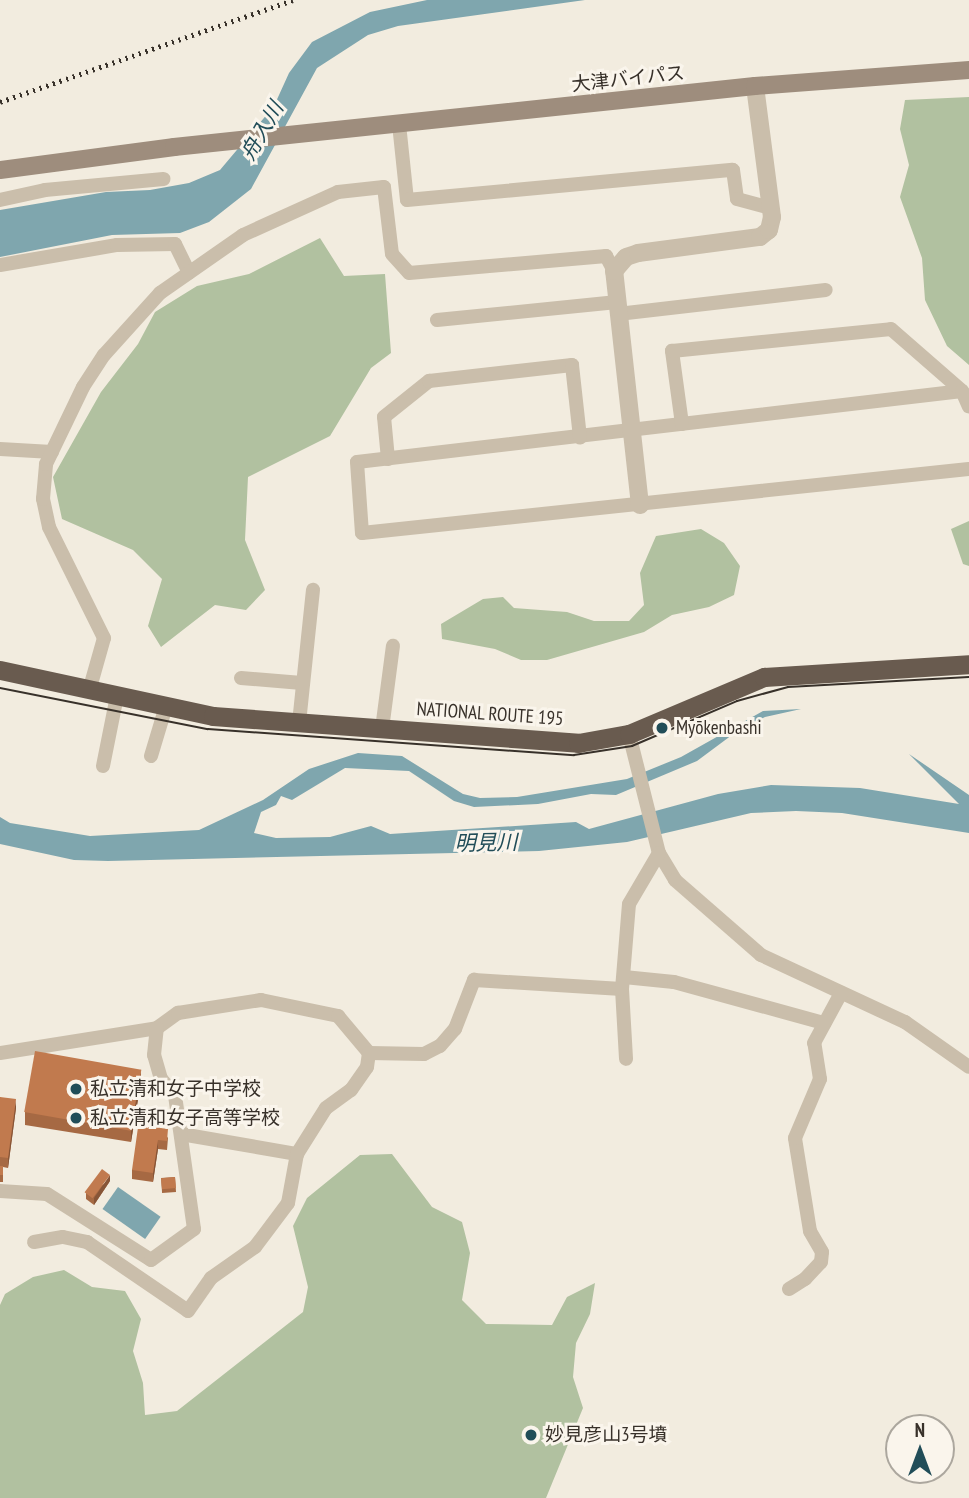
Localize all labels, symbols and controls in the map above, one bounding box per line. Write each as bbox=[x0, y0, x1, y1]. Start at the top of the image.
street label: 大津バイパス bbox=[570, 62, 686, 96]
water label: 舟入川 bbox=[235, 97, 289, 165]
street label: NATIONAL ROUTE 195 bbox=[415, 697, 565, 731]
place label: Myōkenbashi bbox=[676, 717, 762, 739]
marker: Myōkenbashi bbox=[654, 720, 670, 736]
water label: 明見川 bbox=[454, 830, 518, 856]
place label: 私立清和女子中学校 bbox=[90, 1078, 261, 1100]
marker: 私立清和女子中学校 bbox=[68, 1081, 84, 1097]
place label: 私立清和女子高等学校 bbox=[90, 1107, 280, 1129]
marker: 私立清和女子高等学校 bbox=[68, 1110, 84, 1126]
north arrow bbox=[885, 1414, 955, 1484]
text: N bbox=[915, 1418, 925, 1442]
place label: 妙見彦山3号墳 bbox=[545, 1424, 668, 1446]
marker: 妙見彦山3号墳 bbox=[523, 1427, 539, 1443]

